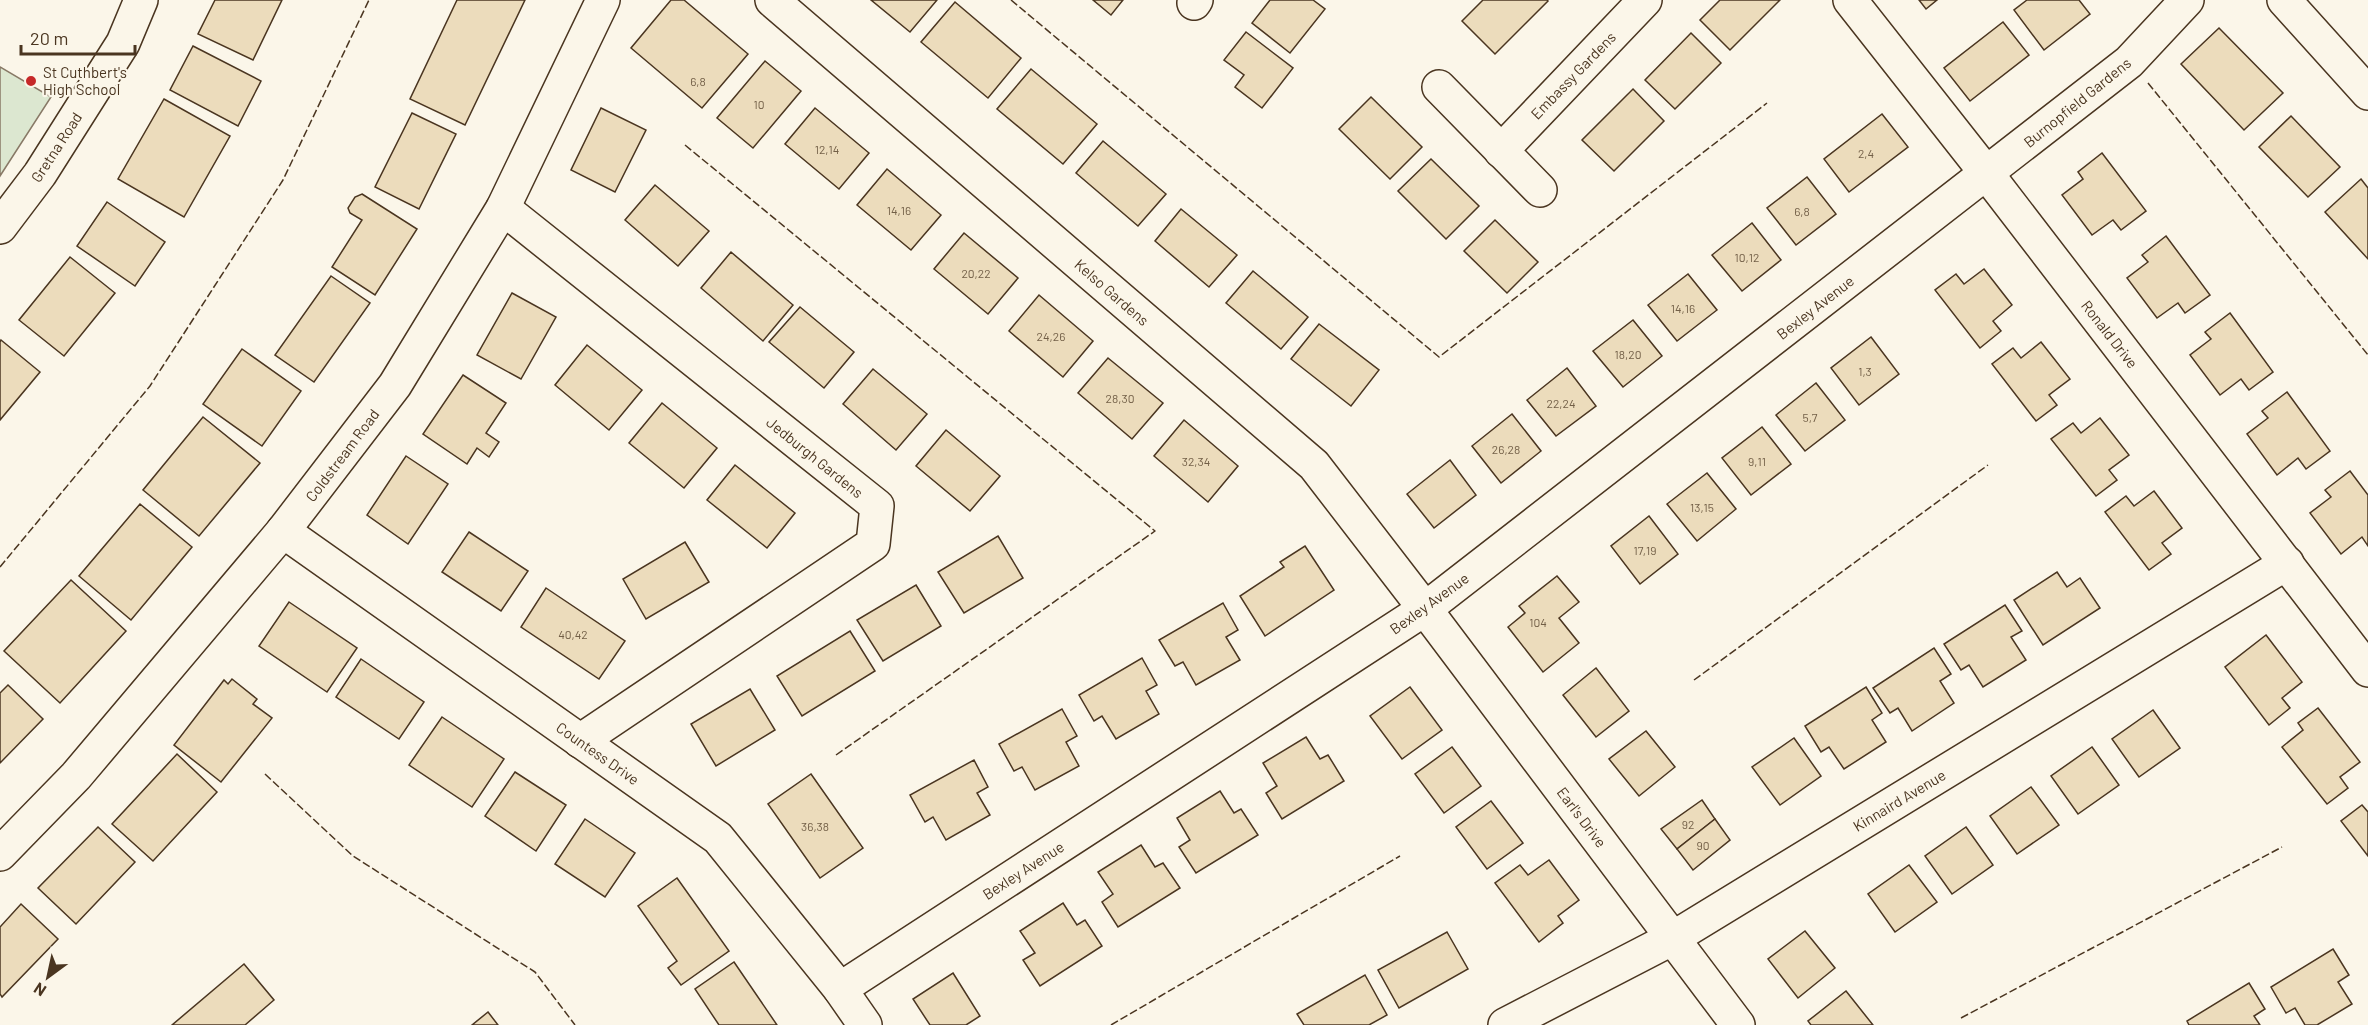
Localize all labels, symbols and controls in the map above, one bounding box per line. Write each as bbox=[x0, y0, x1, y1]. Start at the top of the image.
scale bar bbox=[21, 18, 135, 56]
text: 20 m bbox=[30, 27, 68, 49]
street label: Embassy Gardens bbox=[1527, 28, 1619, 122]
street label: Burnopfield Gardens bbox=[2020, 53, 2134, 151]
place label: St Cuthbert's High School bbox=[43, 63, 127, 98]
marker: St Cuthbert's High School bbox=[24, 74, 38, 88]
house number: 6,8 bbox=[690, 74, 706, 88]
house number: 10 bbox=[754, 97, 764, 111]
street label: Gretna Road bbox=[27, 109, 85, 185]
house number: 12,14 bbox=[815, 142, 839, 156]
house number: 2,4 bbox=[1858, 146, 1874, 160]
house number: 14,16 bbox=[887, 203, 911, 217]
house number: 6,8 bbox=[1794, 204, 1810, 218]
house number: 10,12 bbox=[1735, 250, 1759, 264]
street label: Kelso Gardens bbox=[1071, 255, 1153, 329]
house number: 20,22 bbox=[961, 266, 991, 280]
street label: Bexley Avenue bbox=[1773, 271, 1857, 343]
street label: Ronald Drive bbox=[2078, 296, 2142, 372]
house number: 14,16 bbox=[1671, 301, 1695, 315]
house number: 24,26 bbox=[1037, 329, 1065, 343]
house number: 18,20 bbox=[1615, 347, 1641, 361]
house number: 1,3 bbox=[1858, 364, 1872, 378]
house number: 28,30 bbox=[1106, 391, 1134, 405]
house number: 22,24 bbox=[1546, 396, 1576, 410]
street label: Coldstream Road bbox=[301, 405, 383, 505]
house number: 5,7 bbox=[1802, 410, 1818, 424]
street label: Jedburgh Gardens bbox=[763, 413, 867, 501]
house number: 26,28 bbox=[1492, 442, 1520, 456]
house number: 32,34 bbox=[1182, 454, 1210, 468]
house number: 9,11 bbox=[1748, 454, 1766, 468]
house number: 13,15 bbox=[1690, 500, 1714, 514]
house number: 17,19 bbox=[1634, 543, 1656, 557]
street label: Bexley Avenue bbox=[1386, 568, 1472, 638]
house number: 104 bbox=[1529, 615, 1547, 629]
house number: 40,42 bbox=[558, 627, 588, 641]
street label: Countess Drive bbox=[553, 718, 643, 788]
street label: Kinnaird Avenue bbox=[1849, 765, 1949, 835]
street label: Earl's Drive bbox=[1553, 783, 1611, 851]
house number: 92 bbox=[1682, 817, 1694, 831]
house number: 36,38 bbox=[801, 819, 829, 833]
street label: Bexley Avenue bbox=[979, 837, 1067, 903]
house number: 90 bbox=[1696, 838, 1710, 852]
north arrow bbox=[18, 947, 78, 1007]
text: N bbox=[30, 979, 49, 1001]

